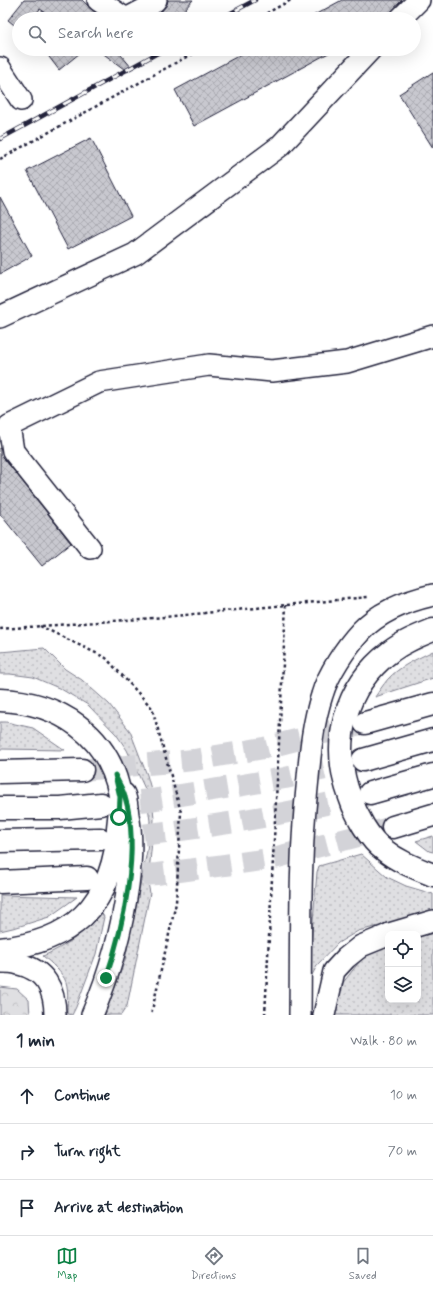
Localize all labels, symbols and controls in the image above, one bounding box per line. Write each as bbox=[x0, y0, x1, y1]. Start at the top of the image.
search box bbox=[12, 12, 421, 56]
icon: search bbox=[26, 23, 48, 45]
text: Search here bbox=[58, 24, 134, 44]
route start bbox=[110, 808, 128, 826]
map controls bbox=[385, 931, 421, 1003]
button: locate bbox=[385, 931, 421, 967]
button: layers bbox=[385, 967, 421, 1003]
route end bbox=[97, 969, 115, 987]
text: 1 min bbox=[16, 1030, 55, 1052]
text: Walk · 80 m bbox=[350, 1033, 417, 1050]
icon: ahead bbox=[16, 1085, 38, 1107]
text: Continue bbox=[54, 1086, 110, 1106]
text: 10 m bbox=[390, 1087, 417, 1104]
icon: right bbox=[16, 1141, 38, 1163]
text: Turn right bbox=[54, 1142, 121, 1162]
text: 70 m bbox=[388, 1143, 417, 1160]
icon: arrive bbox=[16, 1197, 38, 1219]
text: Arrive at destination bbox=[54, 1198, 183, 1218]
tab: Map bbox=[56, 1245, 78, 1283]
tab: Directions bbox=[191, 1245, 236, 1283]
tab: Saved bbox=[349, 1245, 377, 1283]

